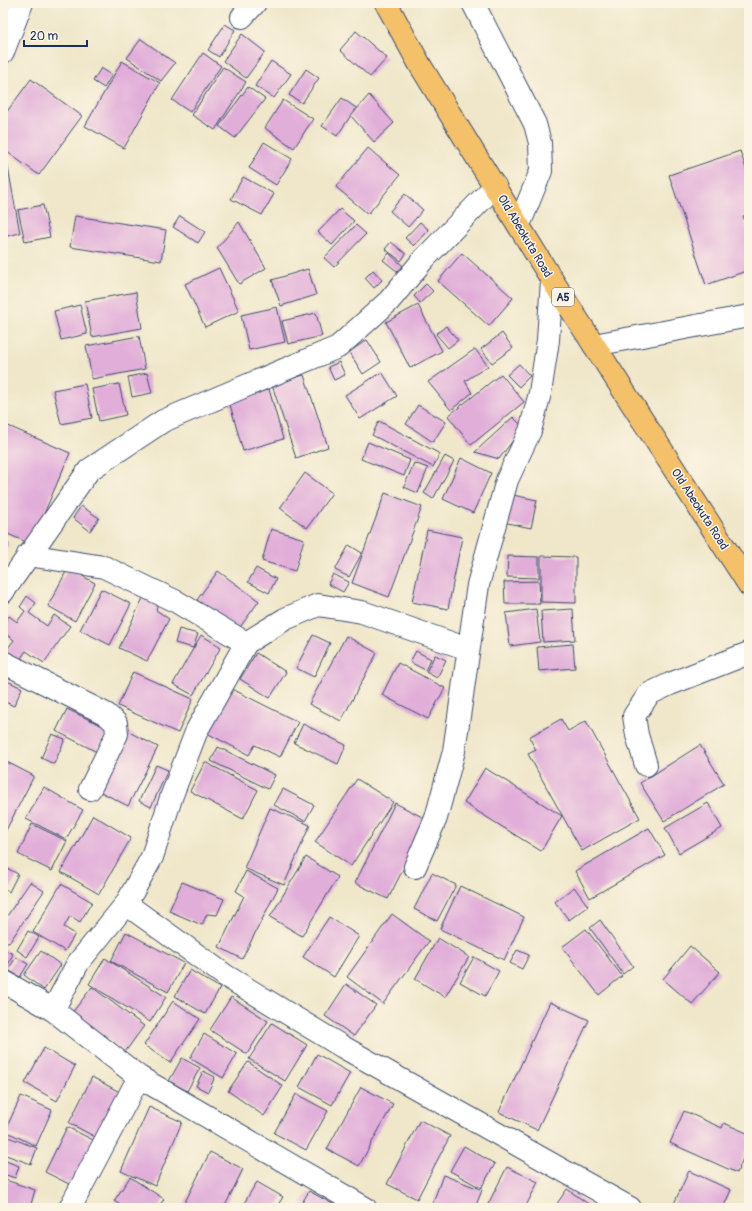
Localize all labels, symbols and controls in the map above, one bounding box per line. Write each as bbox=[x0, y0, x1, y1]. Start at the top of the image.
scale bar bbox=[24, 22, 87, 48]
text: 20 m bbox=[30, 29, 59, 44]
street label: Old Abeokuta Road bbox=[494, 192, 555, 280]
road number: A5 bbox=[552, 288, 574, 306]
street label: Old Abeokuta Road bbox=[668, 466, 732, 553]

